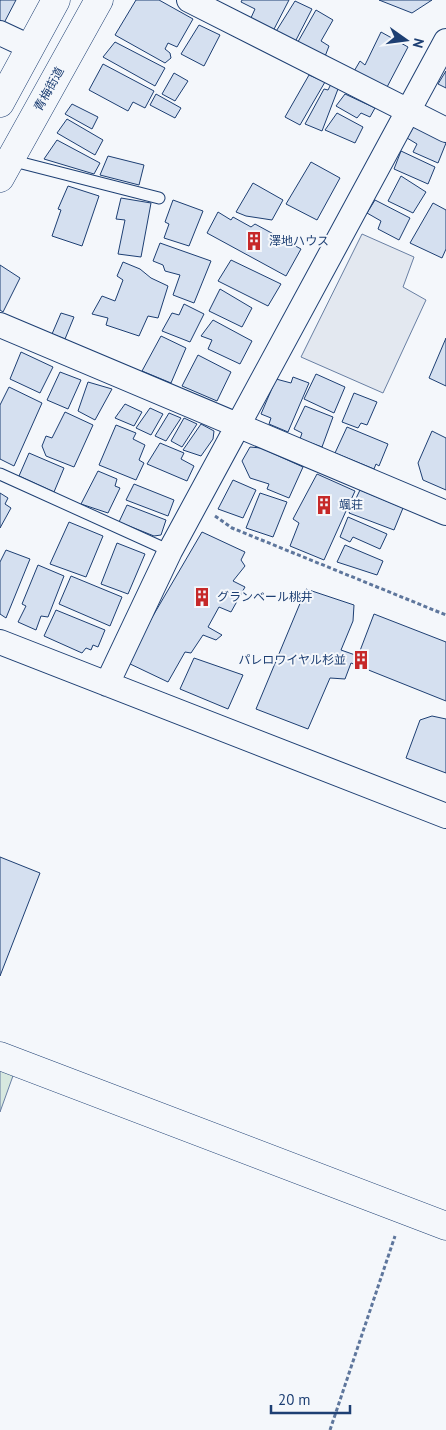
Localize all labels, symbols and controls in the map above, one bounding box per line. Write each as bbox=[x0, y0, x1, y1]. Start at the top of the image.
north arrow bbox=[381, 15, 431, 65]
text: N bbox=[409, 37, 428, 50]
street label: 青梅街道 bbox=[30, 64, 67, 113]
building icon: 澤地ハウス bbox=[243, 230, 265, 252]
place label: 澤地ハウス bbox=[269, 233, 329, 248]
building icon: 颯荘 bbox=[313, 494, 335, 516]
place label: 颯荘 bbox=[339, 497, 363, 512]
building icon: グランベール桃井 bbox=[191, 586, 213, 608]
place label: グランベール桃井 bbox=[217, 589, 313, 604]
building icon: パレロワイヤル杉並 bbox=[350, 649, 372, 671]
place label: パレロワイヤル杉並 bbox=[238, 652, 346, 667]
scale bar bbox=[271, 1382, 350, 1414]
text: 20 m bbox=[278, 1390, 311, 1409]

